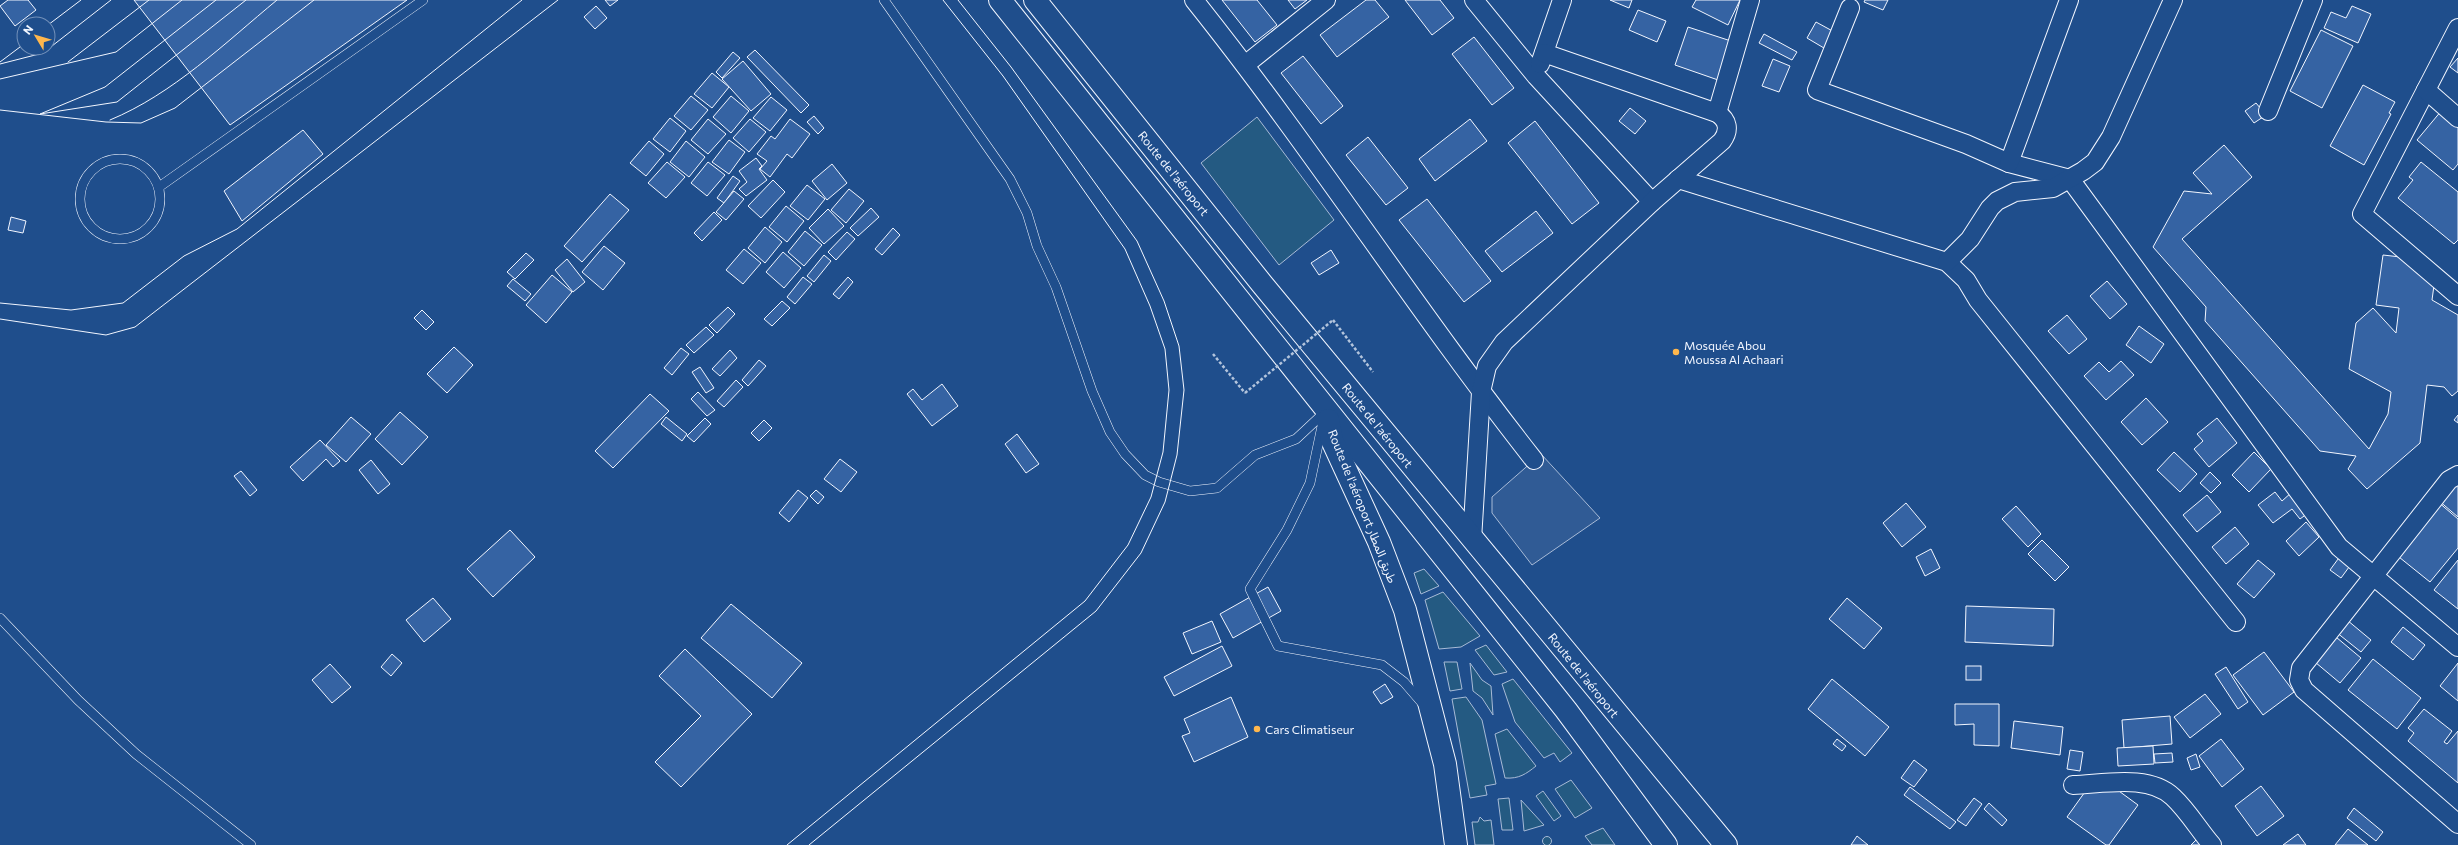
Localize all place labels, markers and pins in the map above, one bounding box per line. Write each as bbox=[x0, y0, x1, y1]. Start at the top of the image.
place label: Mosquée Abou Moussa Al Achaari bbox=[1684, 338, 1784, 366]
marker: Mosquée Abou Moussa Al Achaari bbox=[1671, 347, 1681, 357]
place label: Cars Climatiseur bbox=[1265, 722, 1354, 736]
marker: Cars Climatiseur bbox=[1252, 724, 1262, 734]

